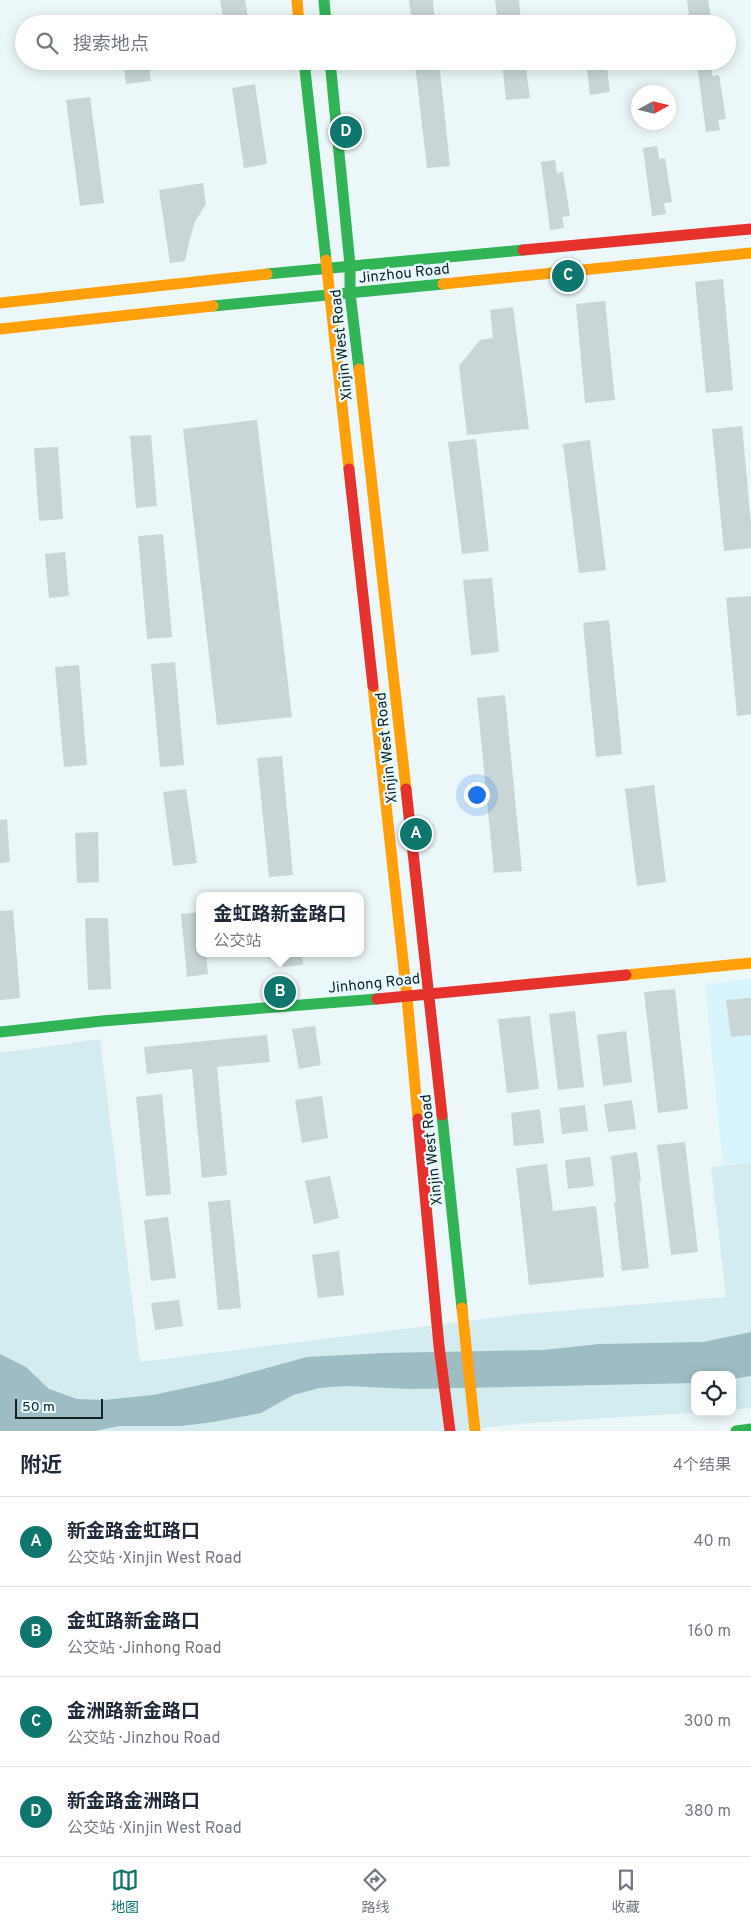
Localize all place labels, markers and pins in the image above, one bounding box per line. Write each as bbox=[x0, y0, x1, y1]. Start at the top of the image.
pin: D bbox=[330, 113, 362, 151]
pin: C bbox=[552, 257, 584, 295]
pin: A bbox=[400, 815, 432, 853]
pin: B bbox=[264, 973, 296, 1011]

